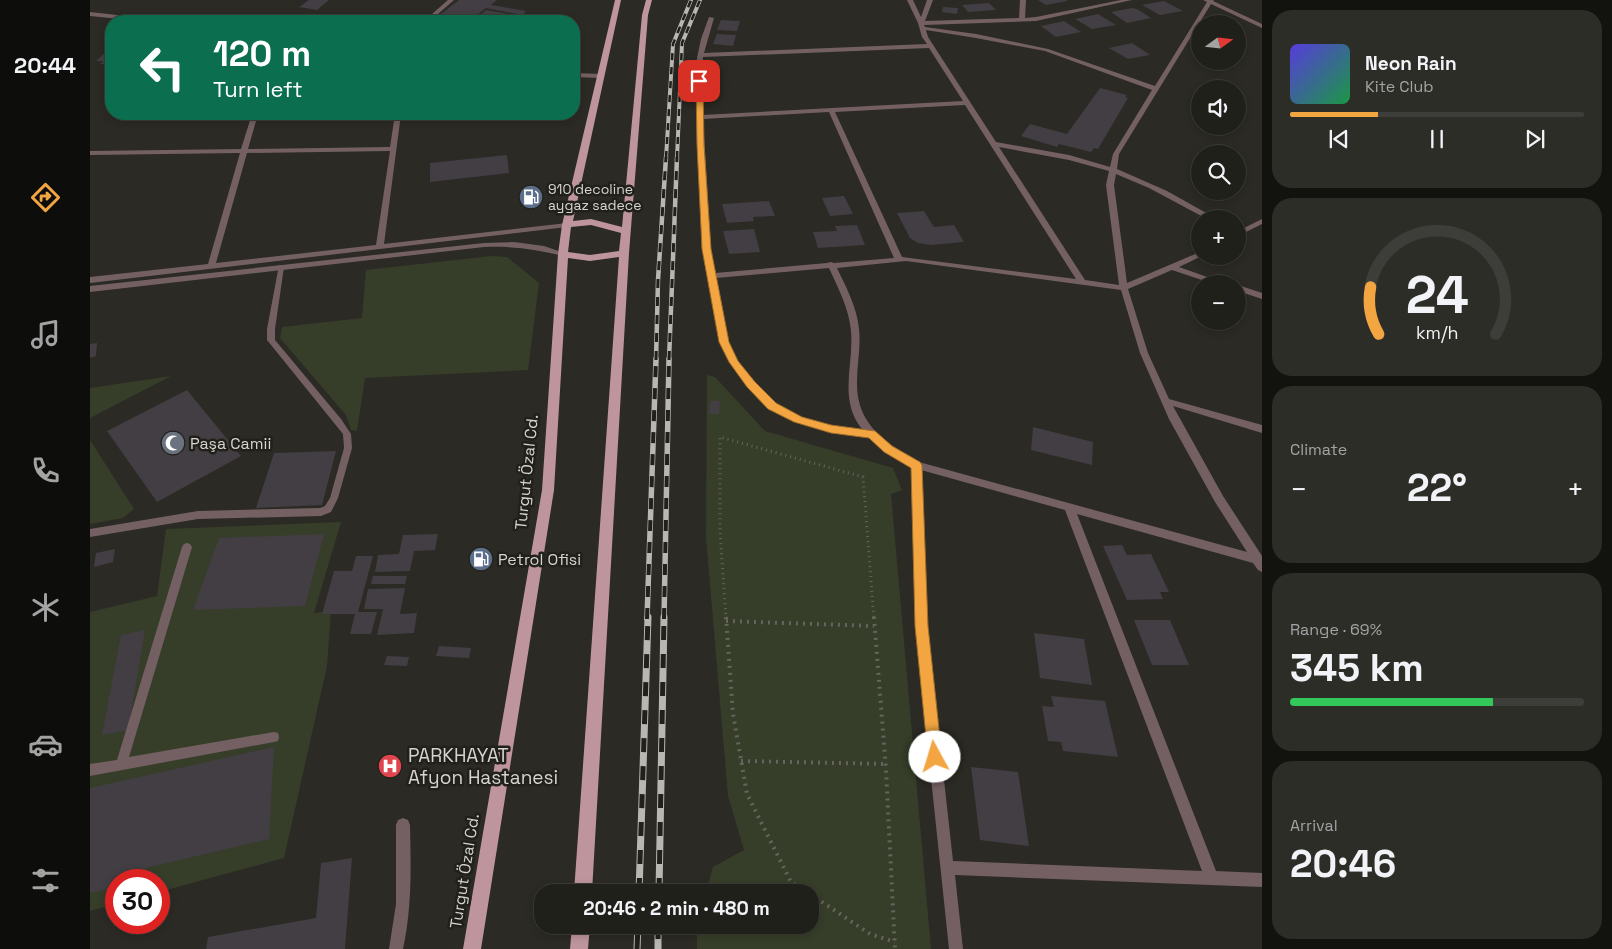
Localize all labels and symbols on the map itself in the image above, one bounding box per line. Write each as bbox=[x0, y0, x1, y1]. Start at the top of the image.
north arrow bbox=[1191, 15, 1246, 70]
pin bbox=[678, 60, 720, 102]
place label: 910 decoline aygaz sadece bbox=[548, 180, 642, 214]
fuel station icon: 910 decoline aygaz sadece bbox=[518, 184, 544, 210]
street label: Turgut Özal Cd. bbox=[510, 413, 543, 531]
mosque icon: Paşa Camii bbox=[160, 430, 186, 456]
place label: Paşa Camii bbox=[190, 433, 271, 454]
fuel station icon: Petrol Ofisi bbox=[468, 546, 494, 572]
place label: Petrol Ofisi bbox=[498, 549, 581, 570]
position arrow bbox=[908, 730, 960, 782]
place label: PARKHAYAT Afyon Hastanesi bbox=[408, 743, 558, 790]
hospital icon: PARKHAYAT Afyon Hastanesi bbox=[377, 753, 403, 779]
street label: Turgut Özal Cd. bbox=[445, 812, 484, 930]
speed limit sign: 30 bbox=[105, 869, 170, 934]

